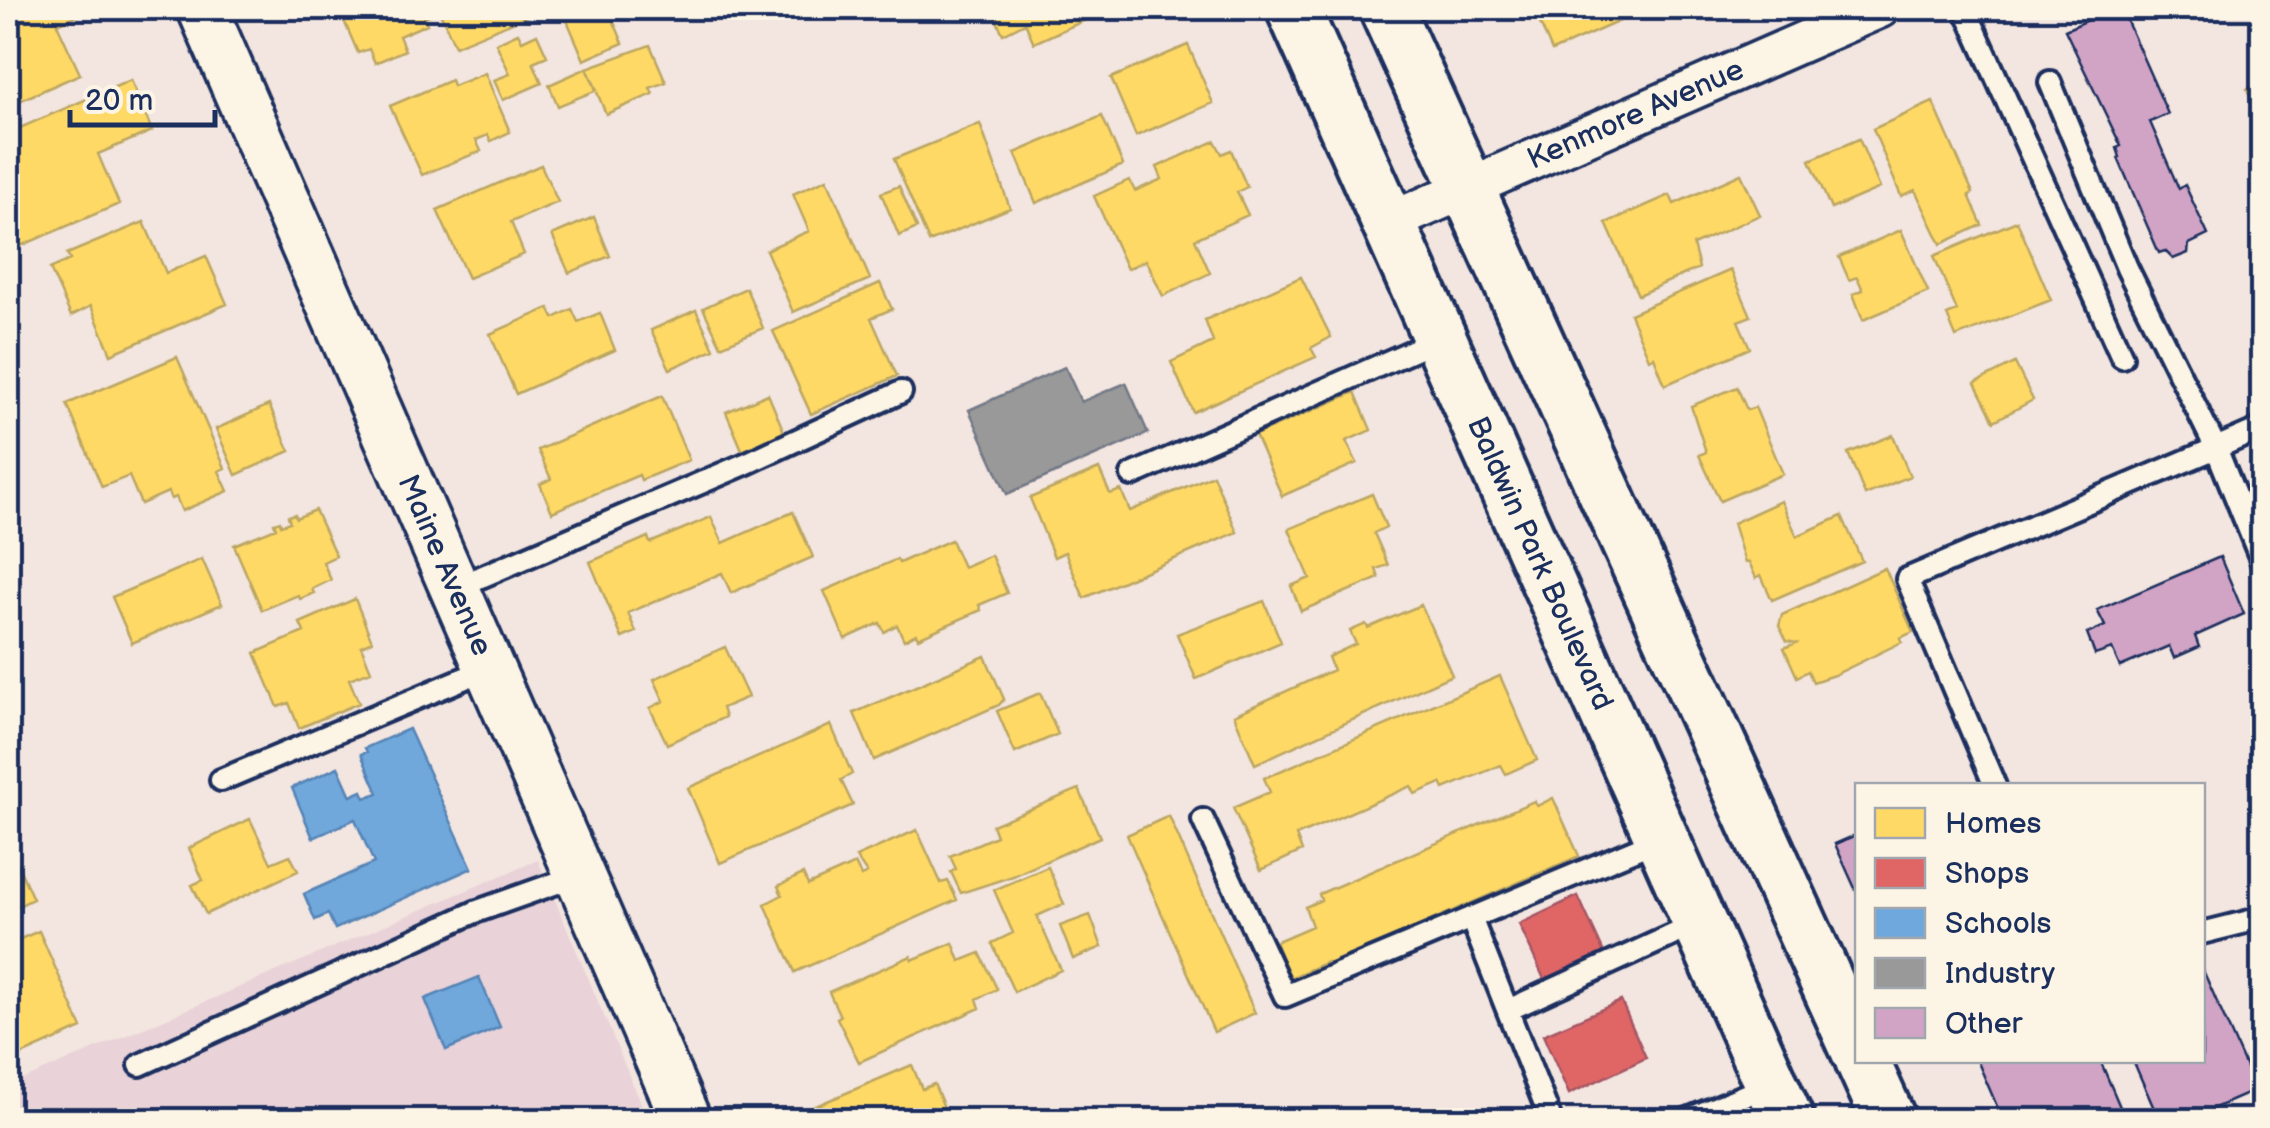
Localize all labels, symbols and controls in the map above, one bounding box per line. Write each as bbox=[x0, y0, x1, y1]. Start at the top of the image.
street label: Kenmore Avenue bbox=[1522, 52, 1749, 178]
scale bar bbox=[70, 65, 215, 127]
text: 20 m bbox=[85, 83, 153, 119]
street label: Baldwin Park Boulevard bbox=[1459, 411, 1621, 716]
street label: Maine Avenue bbox=[390, 470, 500, 661]
legend bbox=[1855, 783, 2205, 1063]
text: Homes bbox=[1945, 806, 2042, 842]
text: Shops bbox=[1945, 856, 2029, 892]
text: Schools bbox=[1945, 906, 2051, 942]
text: Industry bbox=[1945, 956, 2056, 992]
text: Other bbox=[1945, 1006, 2023, 1042]

